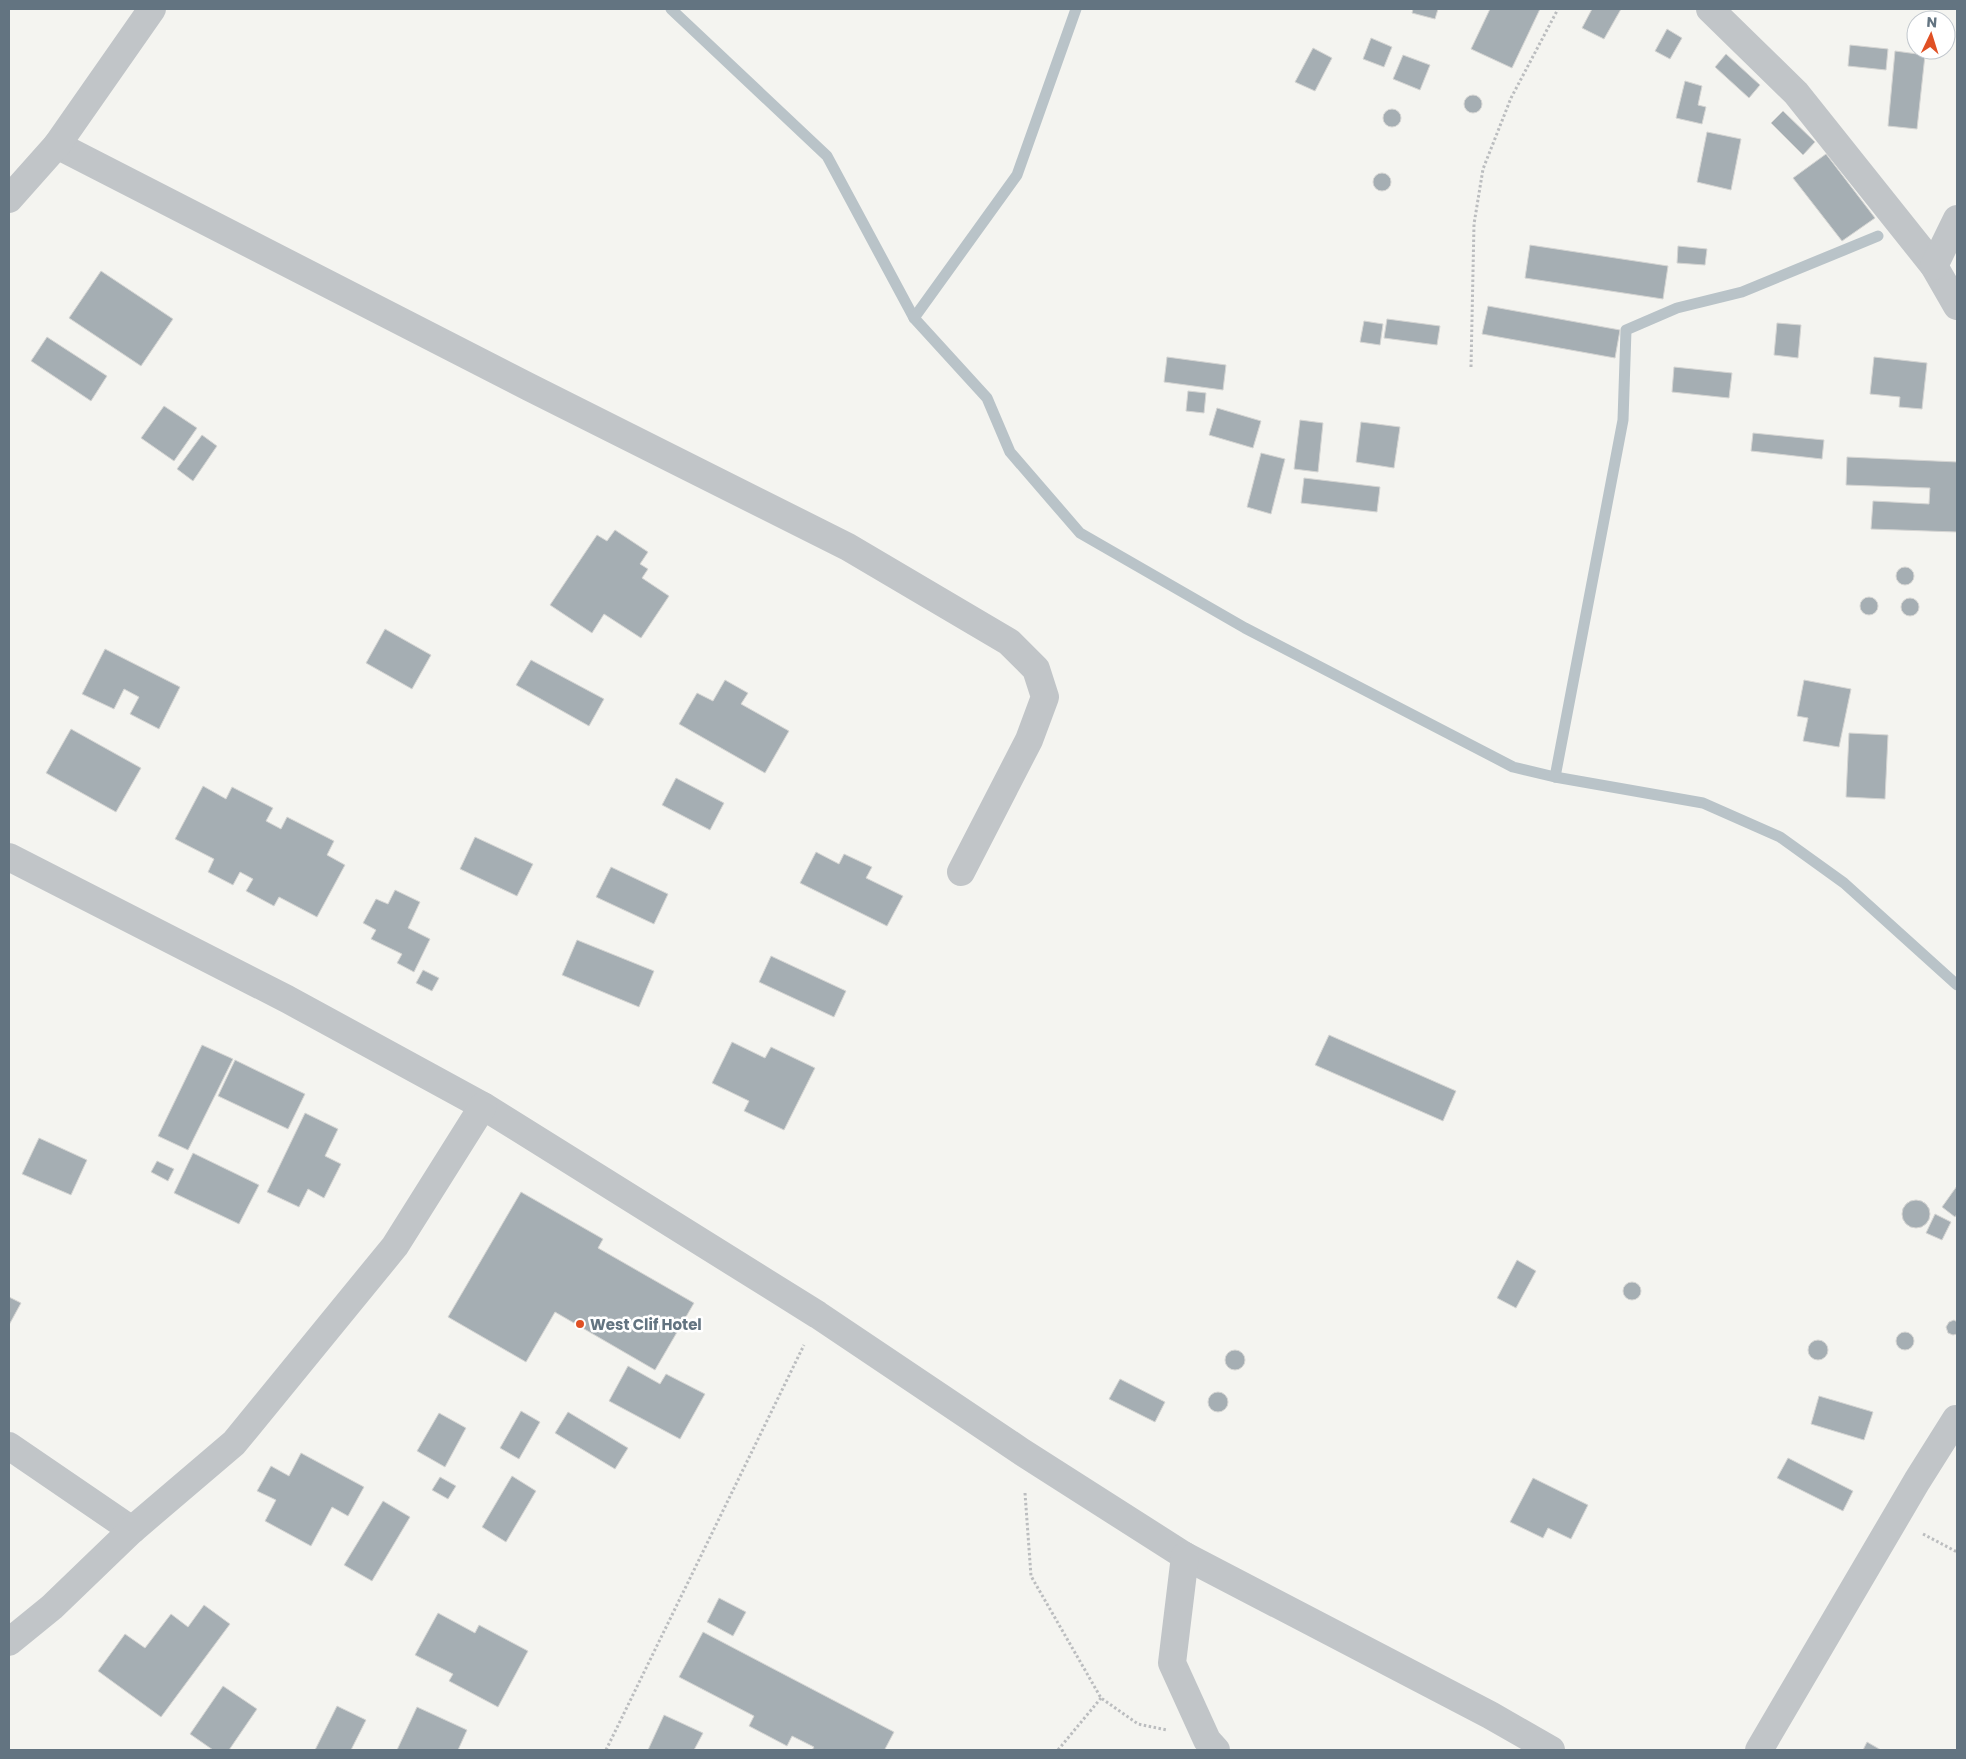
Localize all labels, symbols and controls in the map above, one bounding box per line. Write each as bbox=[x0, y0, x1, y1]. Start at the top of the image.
north arrow bbox=[1906, 10, 1956, 60]
text: N bbox=[1926, 12, 1938, 32]
place label: West Clif Hotel bbox=[590, 1314, 702, 1335]
marker: West Clif Hotel bbox=[574, 1318, 586, 1330]

